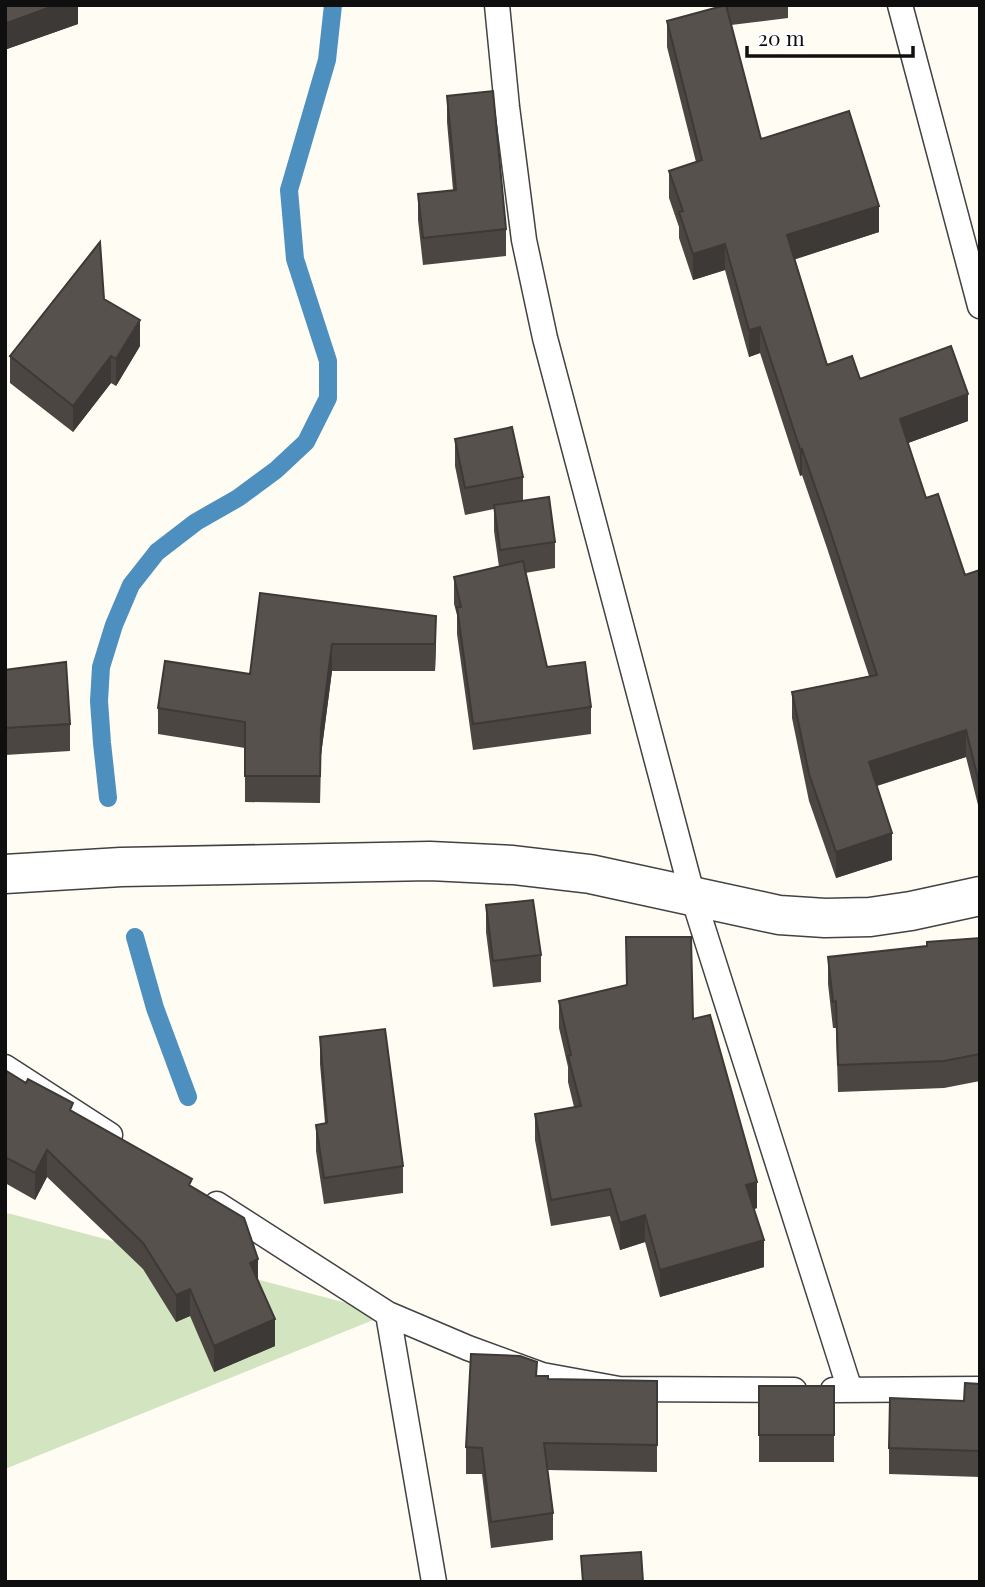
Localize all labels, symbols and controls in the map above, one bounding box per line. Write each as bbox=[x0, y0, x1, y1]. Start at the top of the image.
scale bar bbox=[747, 14, 913, 58]
text: 20 m bbox=[758, 23, 805, 51]

